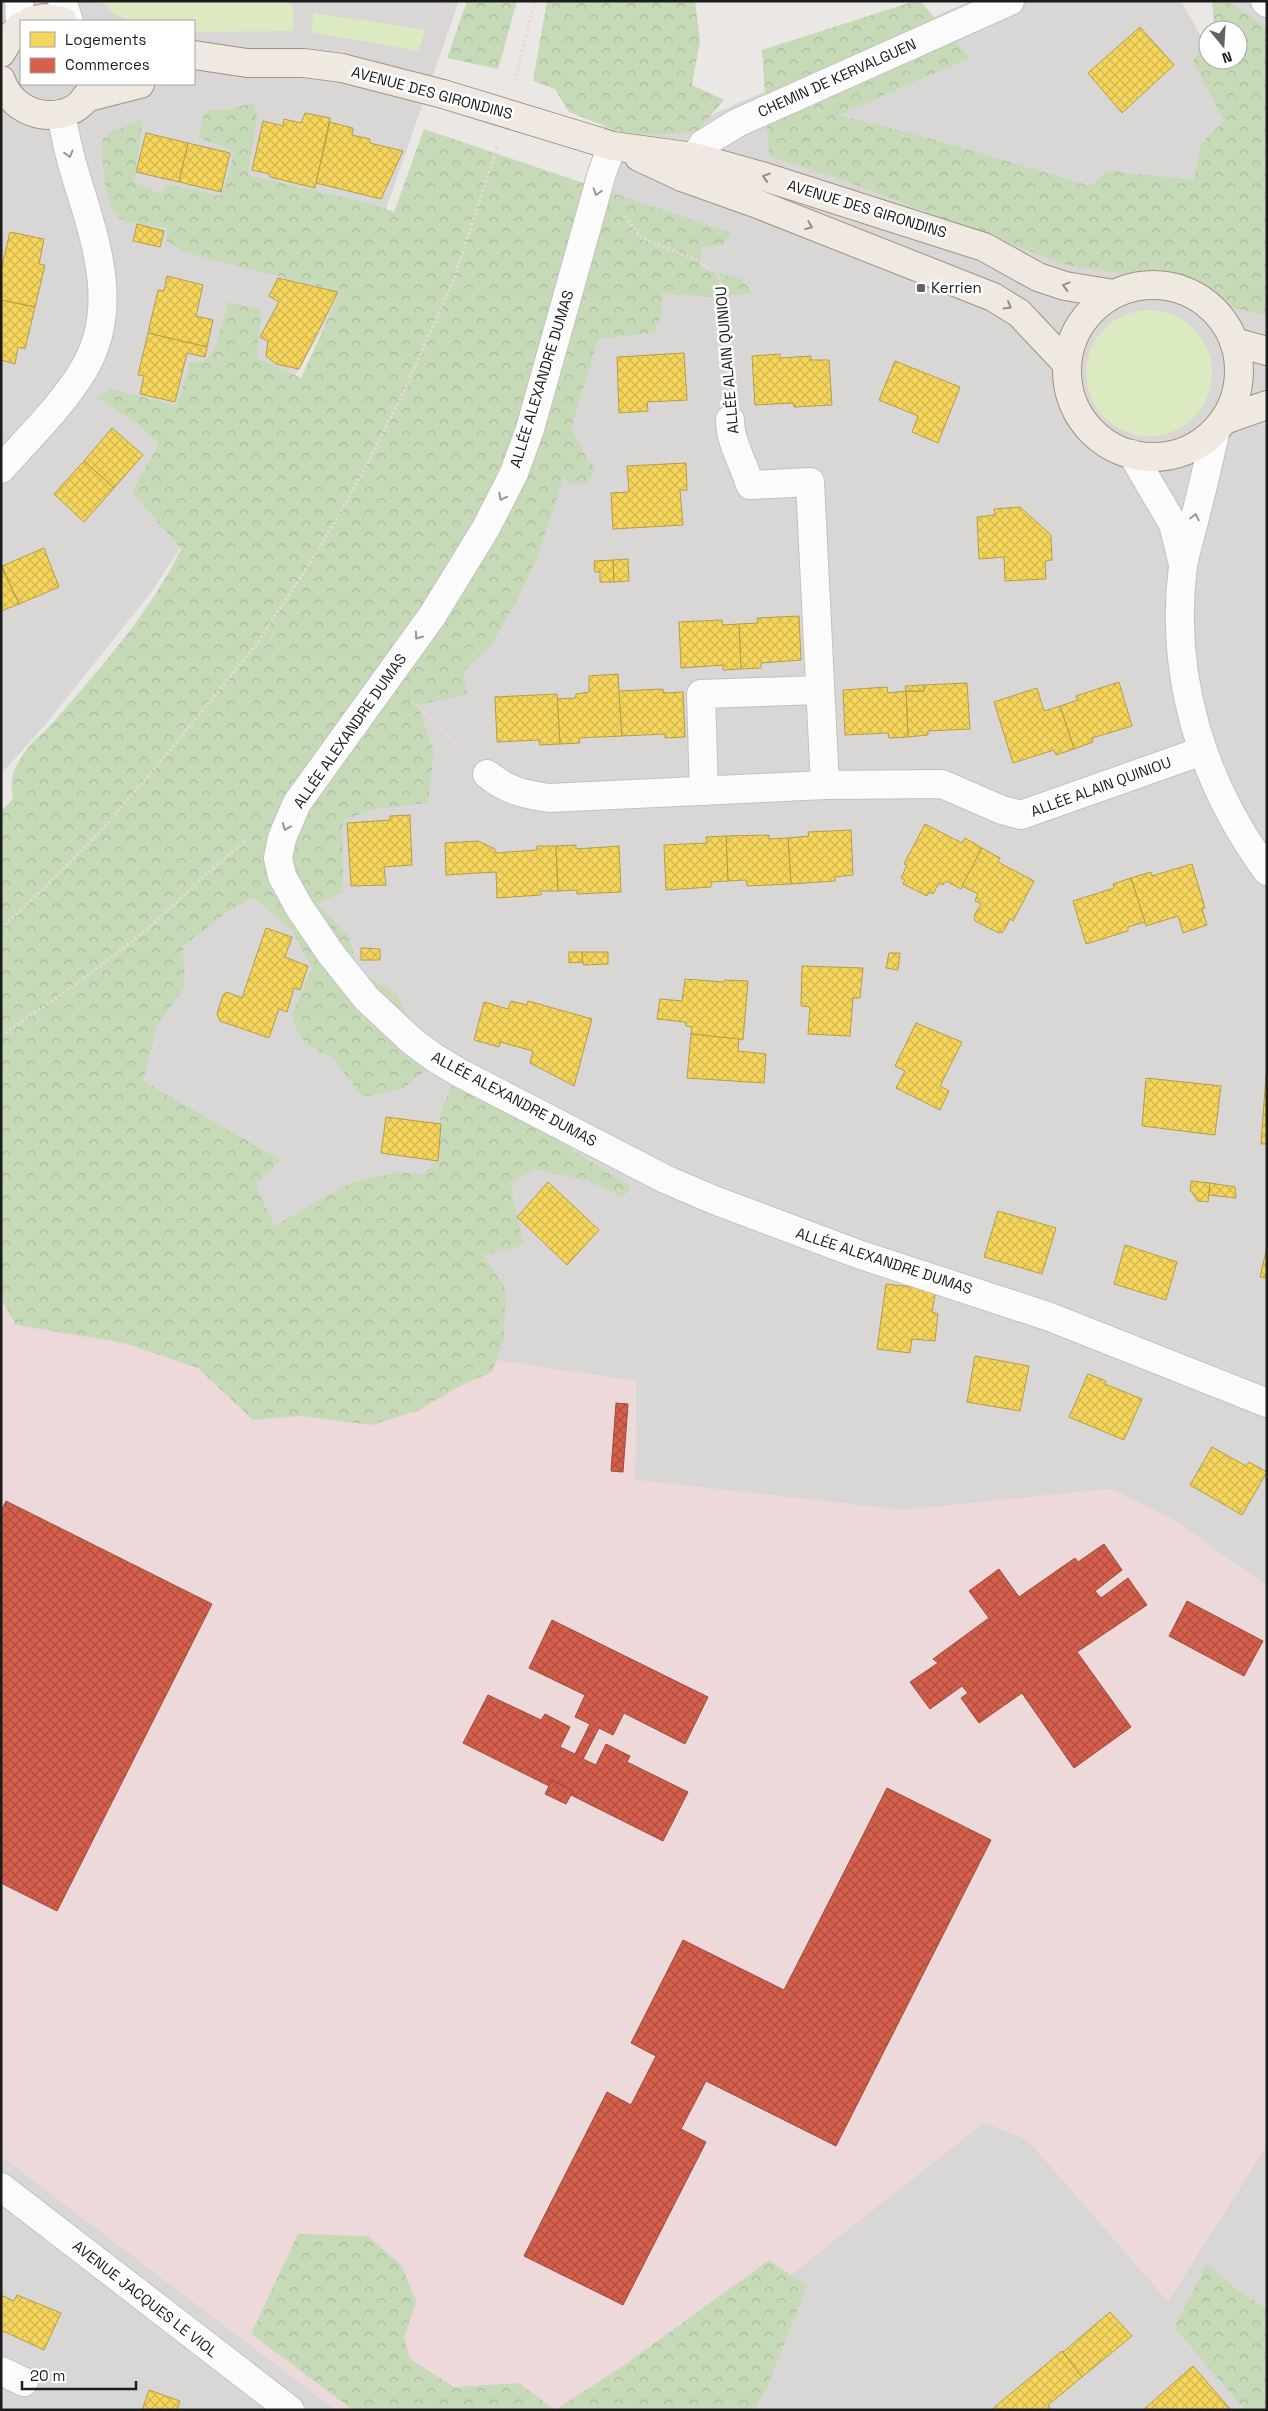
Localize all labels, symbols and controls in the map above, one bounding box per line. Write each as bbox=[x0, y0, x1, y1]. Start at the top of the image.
legend bbox=[20, 20, 195, 85]
north arrow bbox=[1198, 20, 1248, 70]
text: Logements bbox=[65, 30, 147, 49]
street label: CHEMIN DE KERVALGUEN bbox=[755, 34, 919, 121]
text: N bbox=[1220, 47, 1234, 67]
text: Commerces bbox=[65, 55, 150, 74]
street label: AVENUE DES GIRONDINS bbox=[350, 62, 515, 123]
one-way arrow bbox=[63, 149, 74, 158]
one-way arrow bbox=[762, 173, 770, 183]
street label: AVENUE DES GIRONDINS bbox=[785, 175, 949, 242]
one-way arrow bbox=[592, 187, 602, 195]
one-way arrow bbox=[804, 219, 813, 230]
place label: Kerrien bbox=[931, 278, 982, 297]
one-way arrow bbox=[1062, 281, 1070, 291]
marker: Kerrien bbox=[915, 282, 927, 294]
street label: ALLÉE ALAIN QUINIOU bbox=[711, 285, 742, 435]
street label: ALLÉE ALEXANDRE DUMAS bbox=[505, 288, 578, 470]
one-way arrow bbox=[1003, 300, 1012, 310]
one-way arrow bbox=[498, 492, 508, 501]
one-way arrow bbox=[1189, 512, 1200, 521]
one-way arrow bbox=[415, 630, 424, 639]
street label: ALLÉE ALEXANDRE DUMAS bbox=[289, 650, 410, 812]
street label: ALLÉE ALAIN QUINIOU bbox=[1028, 752, 1174, 821]
one-way arrow bbox=[282, 822, 293, 831]
street label: ALLÉE ALEXANDRE DUMAS bbox=[428, 1047, 600, 1150]
street label: ALLÉE ALEXANDRE DUMAS bbox=[793, 1223, 975, 1298]
street label: AVENUE JACQUES LE VIOL bbox=[69, 2236, 222, 2361]
scale bar bbox=[22, 2358, 136, 2390]
text: 20 m bbox=[30, 2366, 65, 2385]

